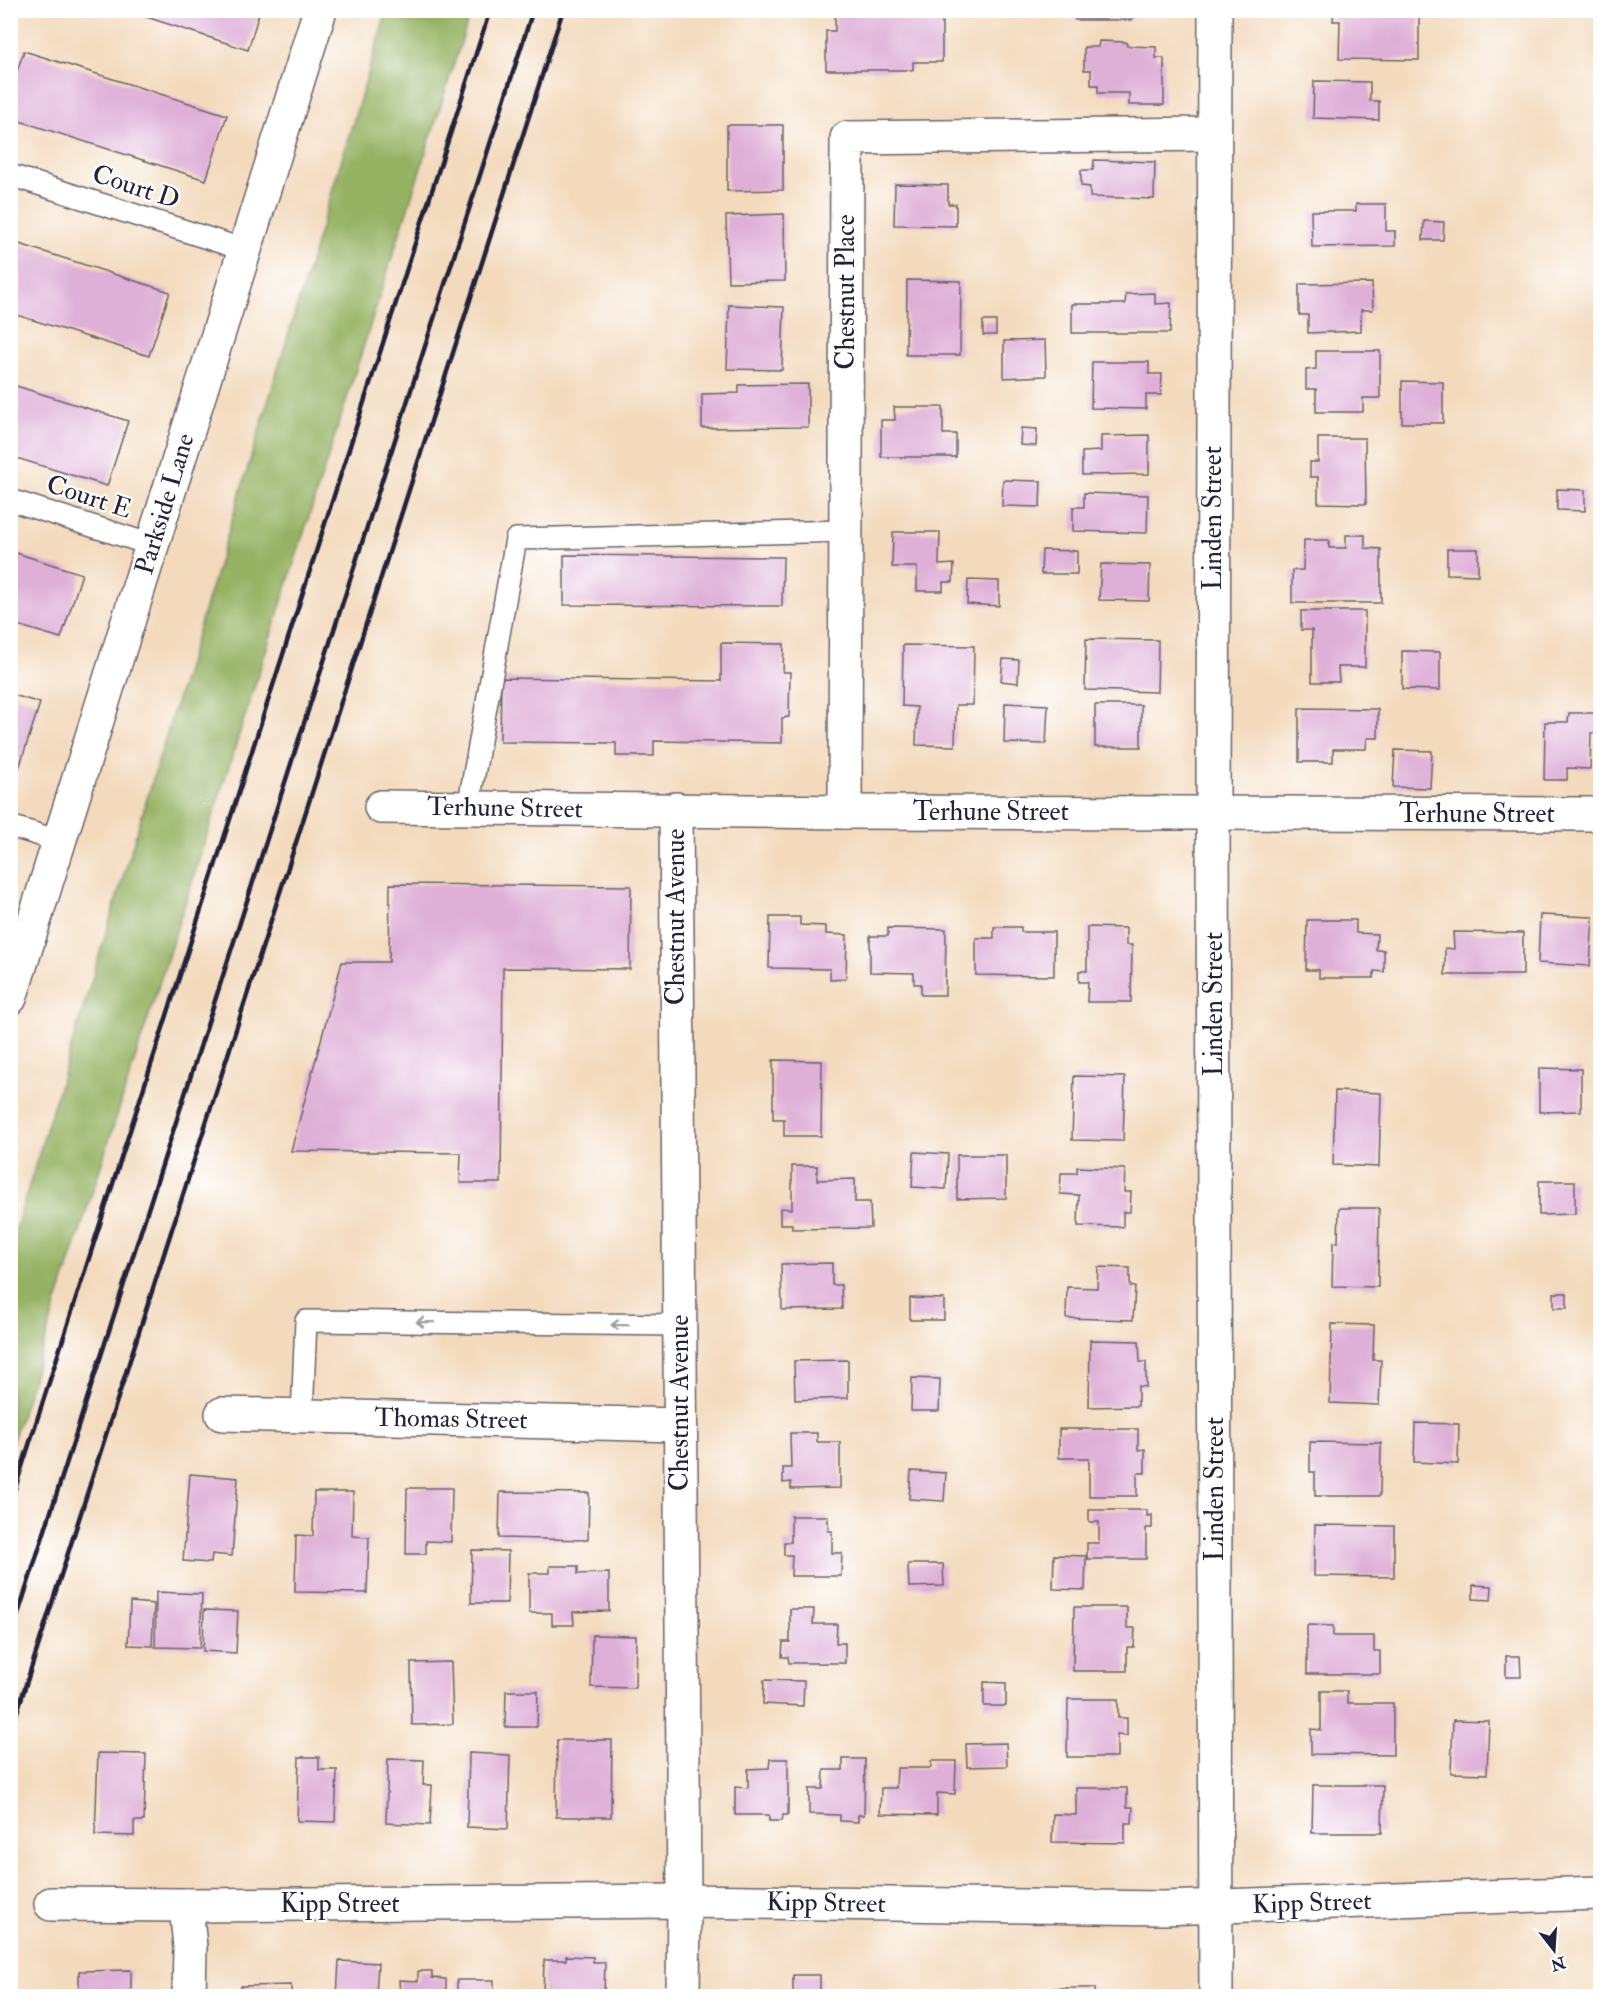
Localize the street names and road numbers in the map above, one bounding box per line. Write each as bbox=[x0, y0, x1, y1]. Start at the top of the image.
street label: Court D bbox=[88, 158, 184, 216]
street label: Chestnut Place bbox=[830, 214, 862, 370]
street label: Parkside Lane bbox=[128, 430, 202, 578]
street label: Linden Street bbox=[1197, 446, 1229, 590]
street label: Court E bbox=[43, 468, 135, 526]
street label: Terhune Street bbox=[427, 791, 583, 825]
street label: Terhune Street bbox=[913, 796, 1069, 828]
street label: Terhune Street bbox=[1399, 798, 1555, 830]
street label: Chestnut Avenue bbox=[660, 829, 692, 1005]
street label: Linden Street bbox=[1198, 932, 1230, 1076]
street label: Chestnut Avenue bbox=[664, 1315, 696, 1491]
street label: Thomas Street bbox=[374, 1402, 528, 1436]
street label: Linden Street bbox=[1199, 1417, 1231, 1561]
street label: Kipp Street bbox=[1252, 1885, 1372, 1922]
street label: Kipp Street bbox=[766, 1886, 886, 1921]
street label: Kipp Street bbox=[280, 1888, 400, 1921]

